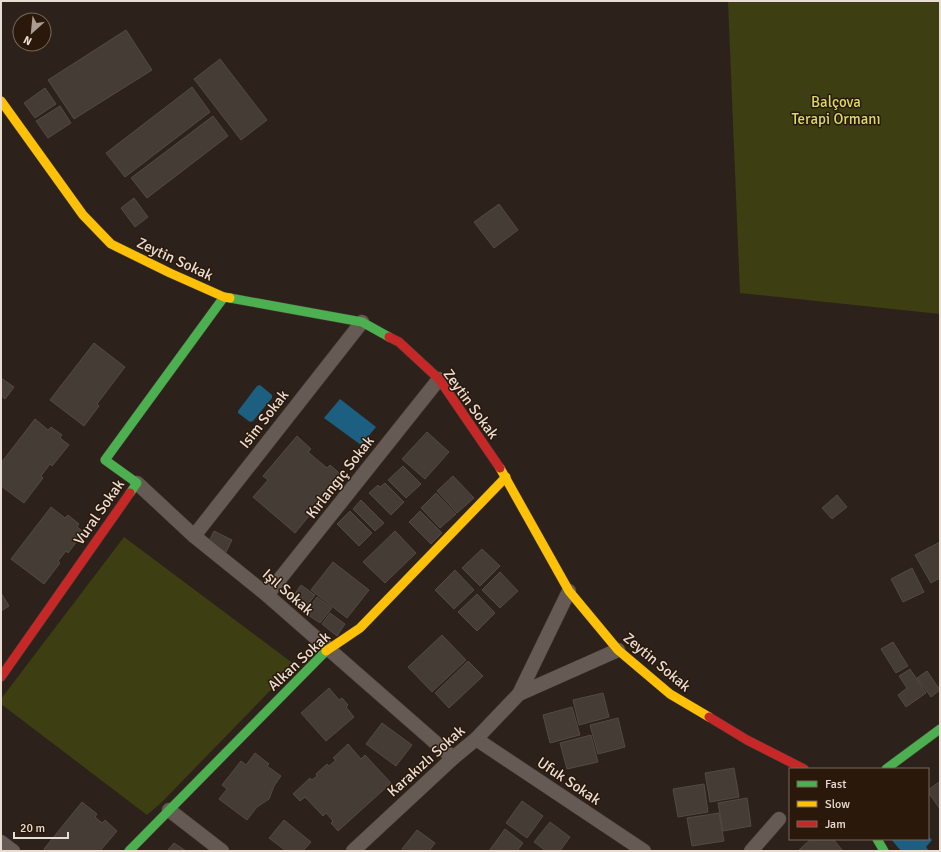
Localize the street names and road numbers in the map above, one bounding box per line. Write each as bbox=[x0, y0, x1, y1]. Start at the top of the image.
street label: Zeytin Sokak bbox=[134, 233, 217, 285]
street label: Zeytin Sokak bbox=[440, 365, 503, 443]
street label: Isim Sokak bbox=[236, 386, 293, 452]
street label: Kırlangıç Sokak bbox=[302, 432, 378, 522]
street label: Vural Sokak bbox=[70, 475, 128, 548]
street label: Işıl Sokak bbox=[259, 565, 317, 619]
street label: Alkan Sokak bbox=[264, 627, 334, 694]
street label: Zeytin Sokak bbox=[620, 629, 695, 696]
street label: Karakızlı Sokak bbox=[383, 721, 469, 801]
street label: Ufuk Sokak bbox=[534, 753, 605, 809]

